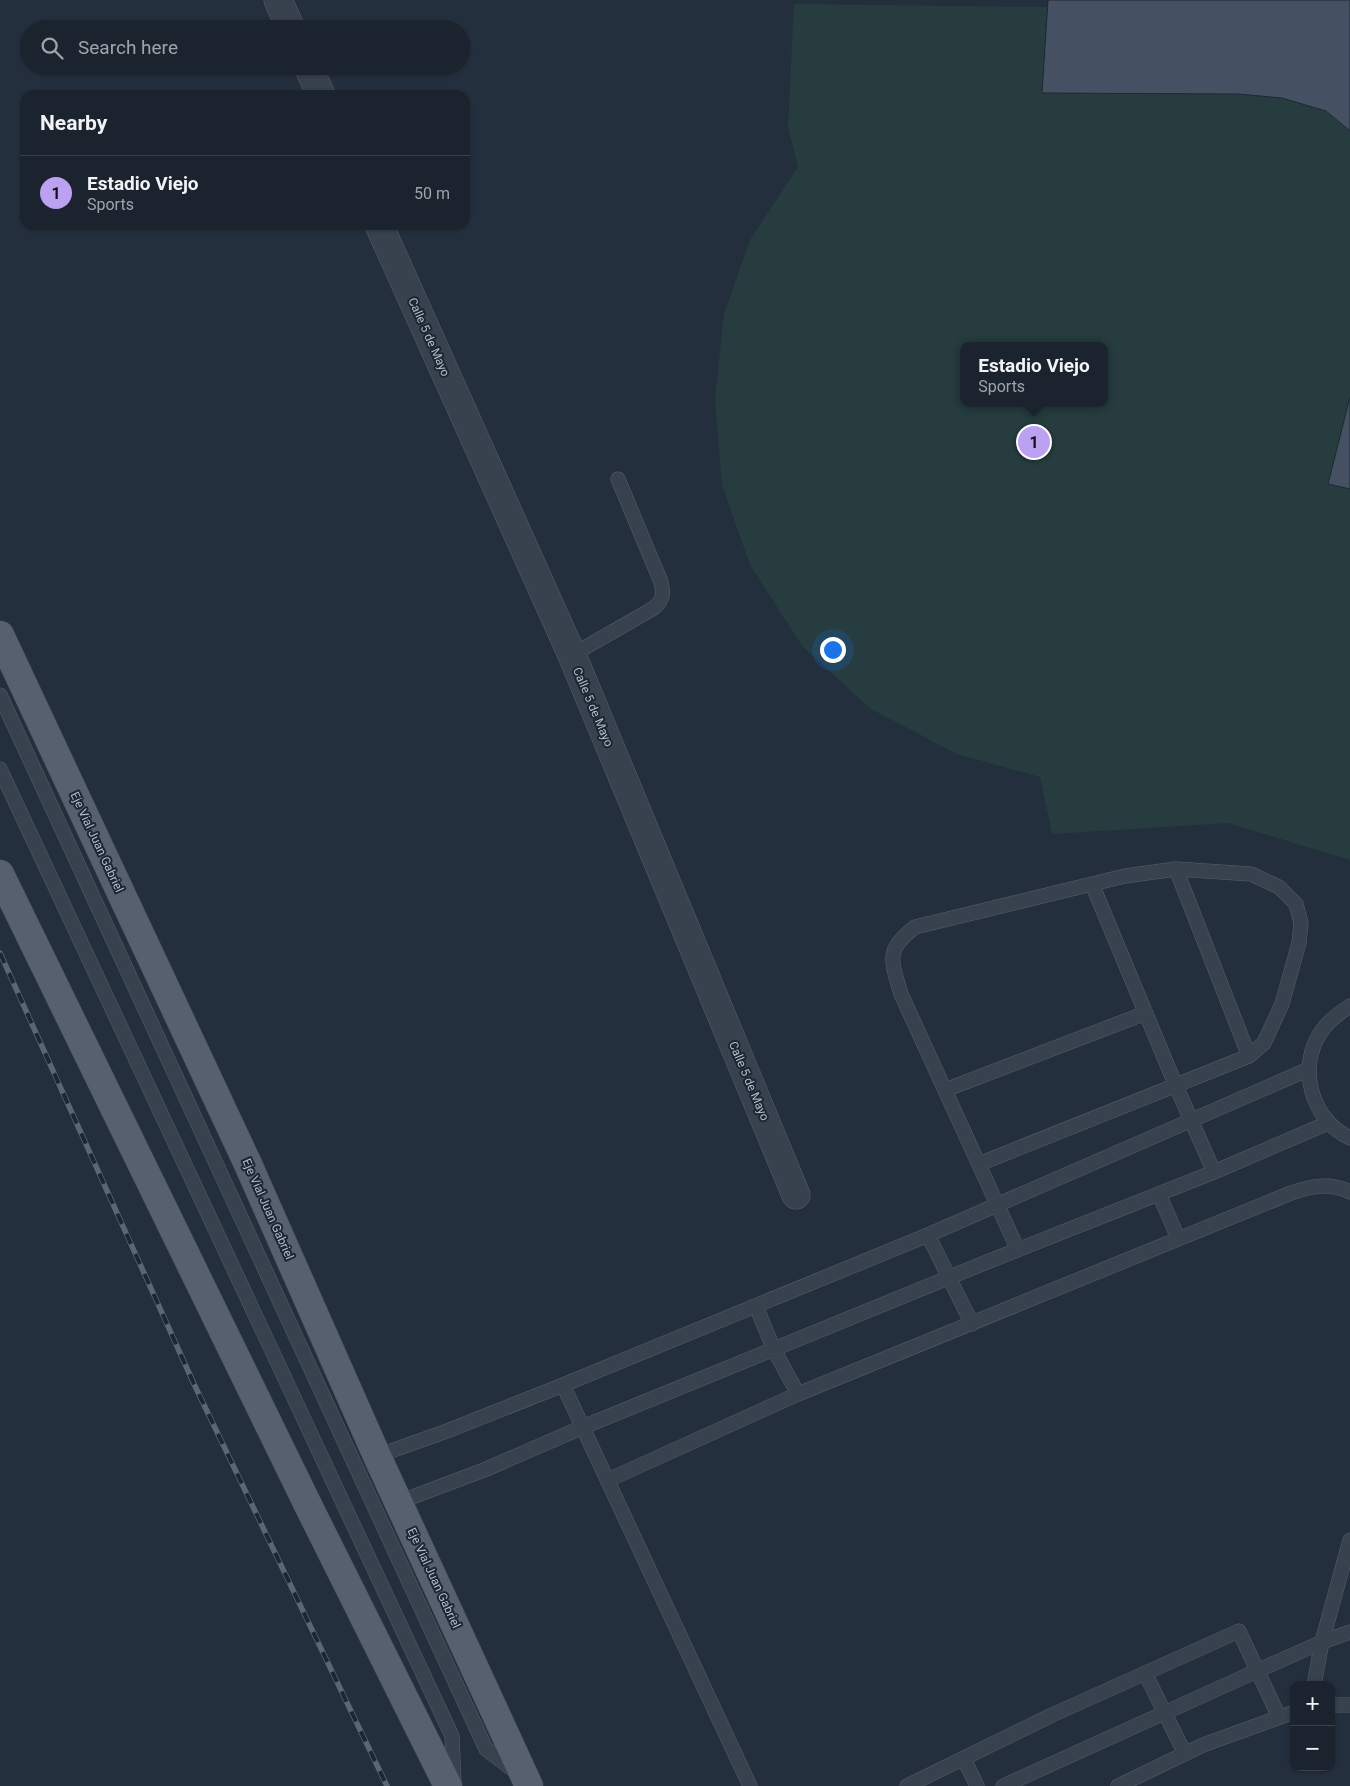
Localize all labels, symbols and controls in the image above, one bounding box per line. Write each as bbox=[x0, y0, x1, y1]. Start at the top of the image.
search box bbox=[20, 20, 470, 75]
icon: search bbox=[38, 34, 66, 62]
text: Search here bbox=[78, 36, 178, 59]
text: Nearby bbox=[40, 111, 107, 135]
text: Estadio Viejo bbox=[87, 172, 199, 195]
text: 1 bbox=[51, 184, 61, 203]
text: 50 m bbox=[414, 184, 450, 203]
text: Sports bbox=[87, 195, 134, 214]
street label: Calle 5 de Mayo bbox=[405, 295, 453, 379]
popup bbox=[960, 342, 1108, 407]
text: Estadio Viejo bbox=[978, 354, 1090, 377]
text: Sports bbox=[978, 377, 1025, 396]
pin: 1 bbox=[1018, 423, 1050, 461]
your location bbox=[820, 637, 846, 663]
street label: Calle 5 de Mayo bbox=[570, 665, 616, 749]
street label: Eje Vial Juan Gabriel bbox=[68, 790, 126, 894]
street label: Calle 5 de Mayo bbox=[726, 1039, 772, 1123]
street label: Eje Vial Juan Gabriel bbox=[239, 1156, 297, 1262]
street label: Eje Vial Juan Gabriel bbox=[405, 1526, 463, 1630]
map controls bbox=[1290, 1681, 1335, 1771]
button: + bbox=[1290, 1681, 1335, 1726]
button: − bbox=[1290, 1726, 1335, 1771]

